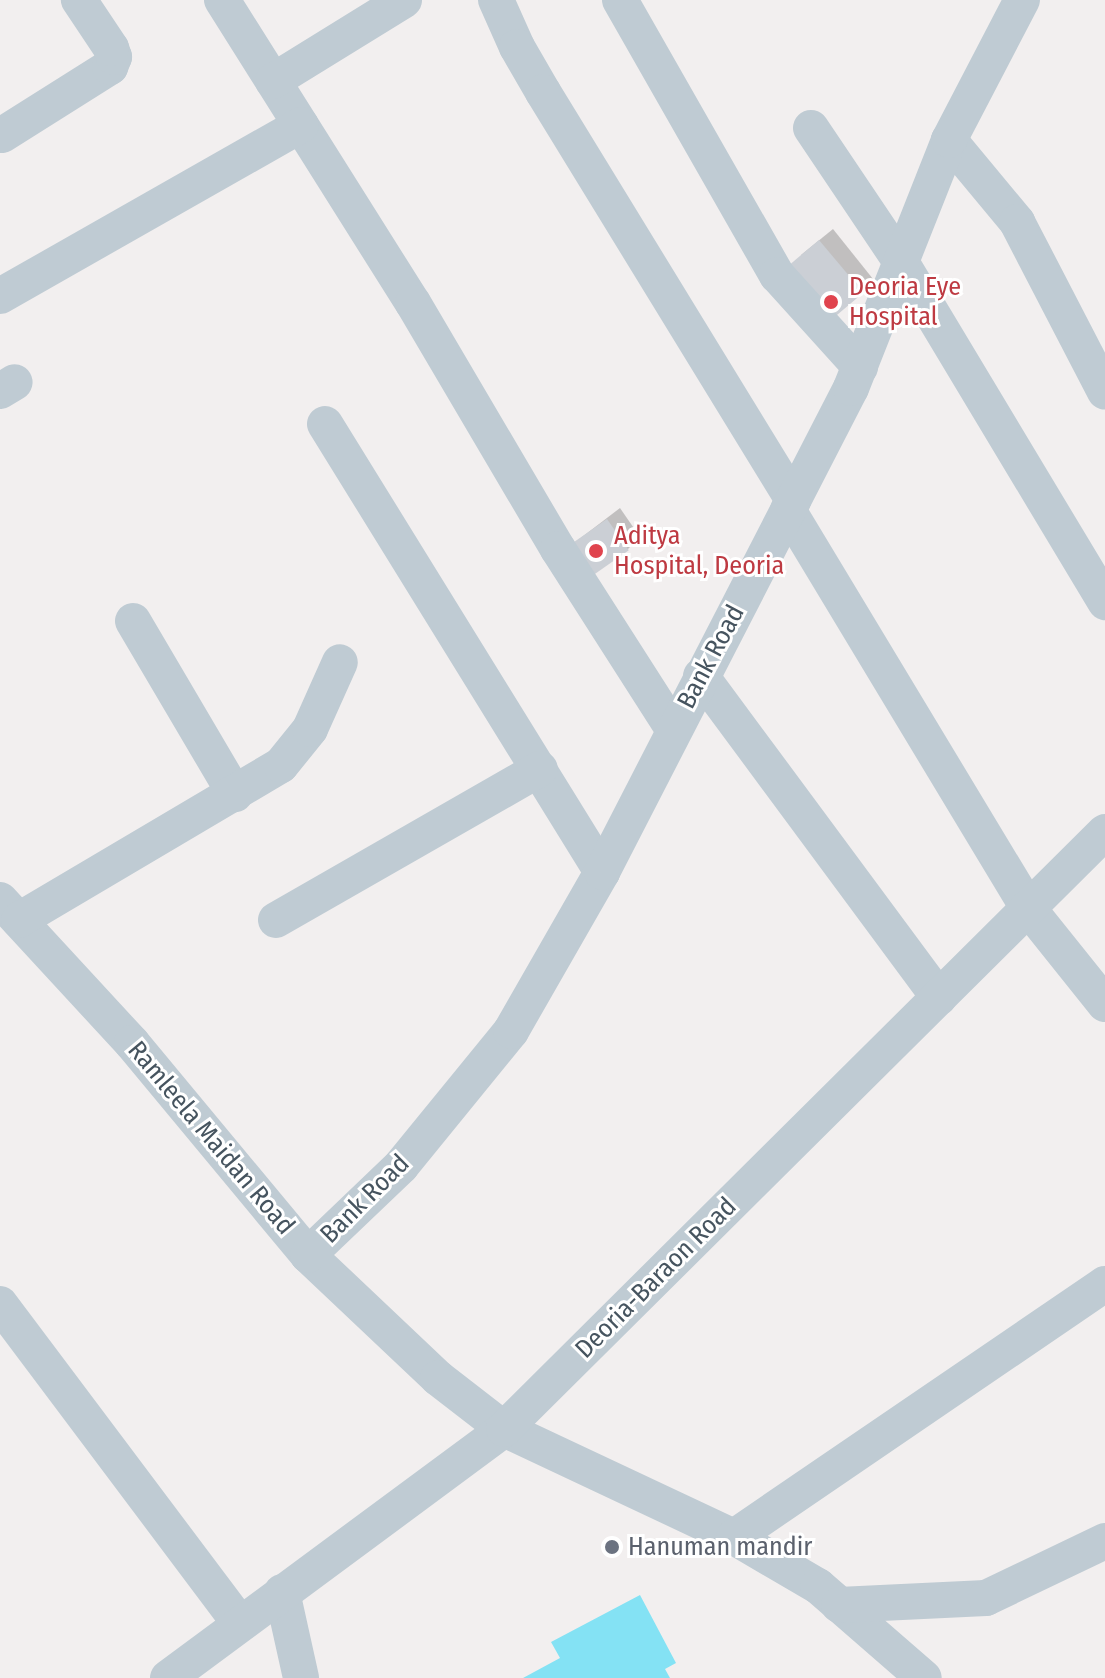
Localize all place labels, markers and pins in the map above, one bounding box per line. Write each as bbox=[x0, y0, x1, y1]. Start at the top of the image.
place label: Deoria Eye Hospital bbox=[849, 271, 961, 332]
marker: Deoria Eye Hospital bbox=[820, 291, 842, 313]
place label: Aditya Hospital, Deoria bbox=[614, 520, 784, 582]
marker: Aditya Hospital, Deoria bbox=[585, 540, 607, 562]
place label: Hanuman mandir bbox=[628, 1531, 812, 1563]
marker: Hanuman mandir bbox=[603, 1538, 621, 1556]

